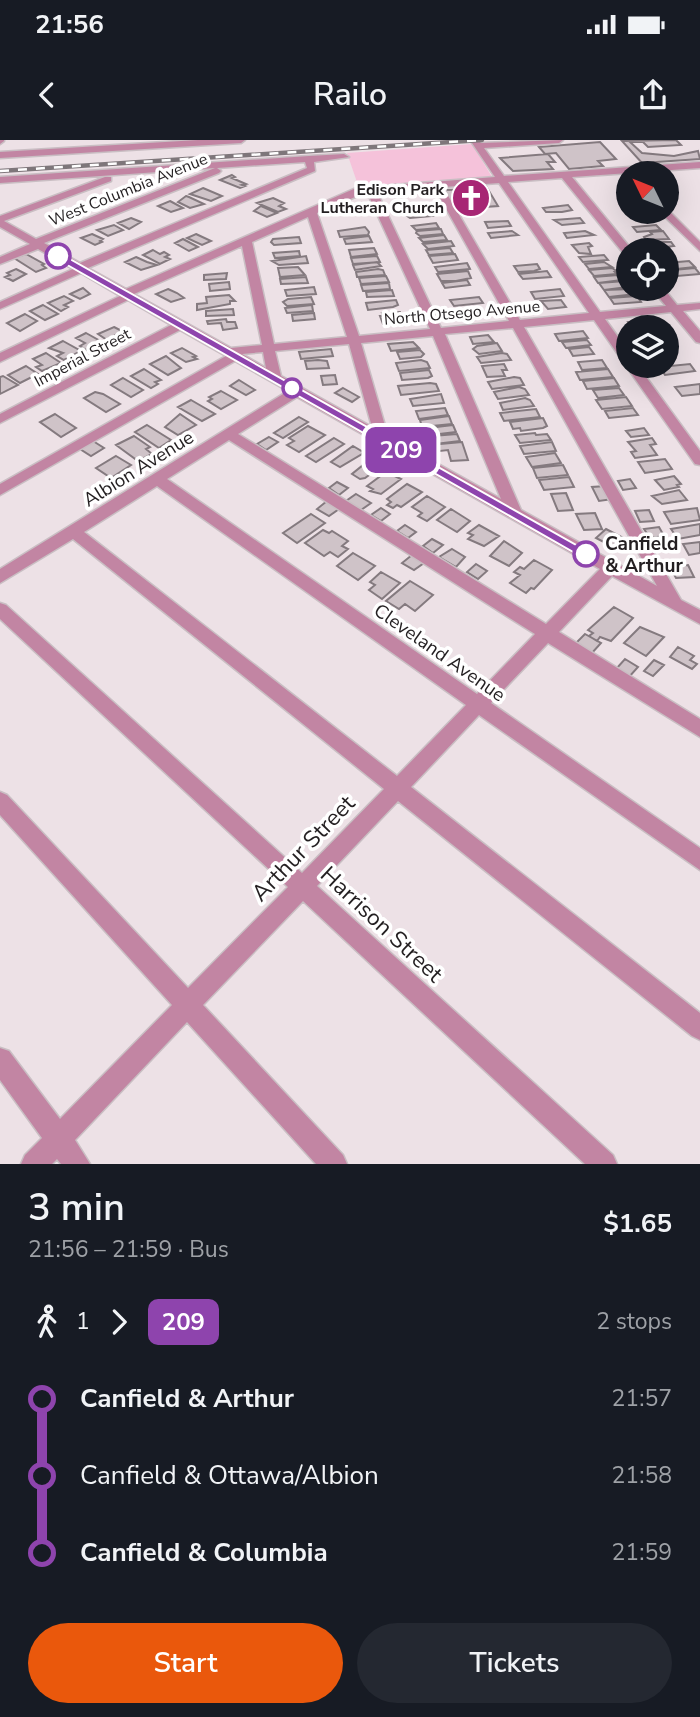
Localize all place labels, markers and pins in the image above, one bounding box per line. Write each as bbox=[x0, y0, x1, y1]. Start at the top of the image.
church icon: Edison Park Lutheran Church bbox=[450, 177, 492, 219]
place label: Edison Park Lutheran Church bbox=[321, 179, 444, 219]
unlabelled marker bbox=[45, 243, 71, 269]
unlabelled marker bbox=[282, 378, 302, 398]
place label: Canfield & Arthur bbox=[605, 531, 683, 579]
marker: Canfield & Arthur bbox=[573, 541, 599, 567]

